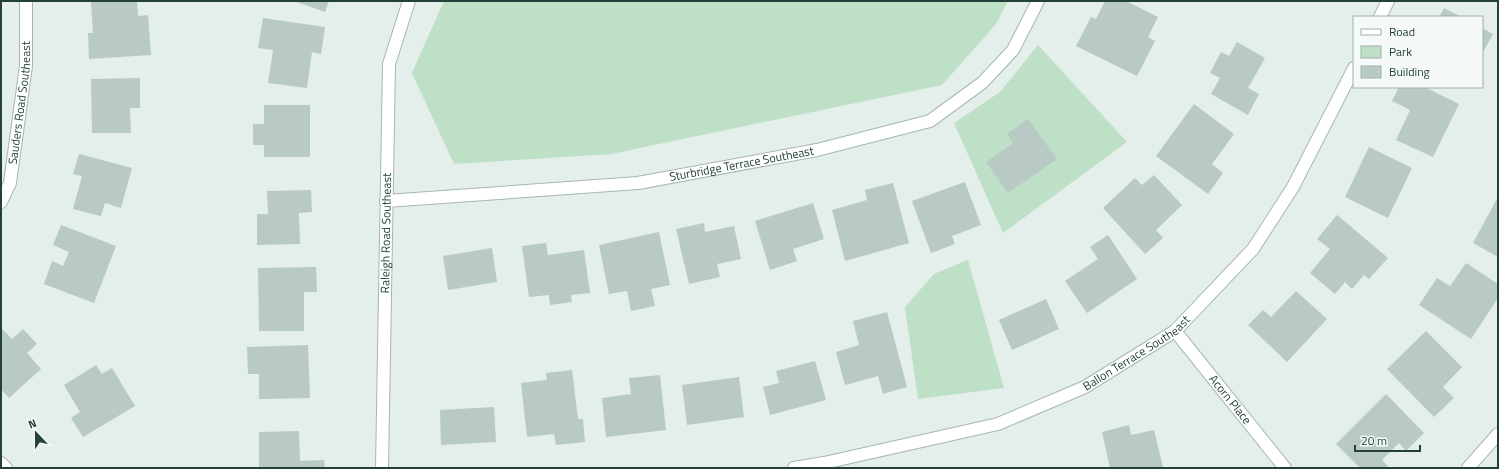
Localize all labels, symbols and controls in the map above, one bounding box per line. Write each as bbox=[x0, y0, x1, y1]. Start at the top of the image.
legend bbox=[1353, 16, 1483, 88]
text: Road bbox=[1389, 22, 1415, 41]
street label: Sauders Road Southeast bbox=[3, 40, 35, 166]
text: Park bbox=[1389, 42, 1412, 61]
text: Building bbox=[1389, 62, 1430, 81]
street label: Sturbridge Terrace Southeast bbox=[668, 141, 816, 186]
street label: Raleigh Road Southeast bbox=[375, 172, 396, 293]
street label: Ballon Terrace Southeast bbox=[1079, 310, 1195, 395]
street label: Acorn Place bbox=[1205, 370, 1256, 428]
north arrow bbox=[16, 413, 56, 453]
text: N bbox=[26, 415, 39, 433]
scale bar bbox=[1355, 427, 1420, 453]
text: 20 m bbox=[1361, 431, 1387, 450]

